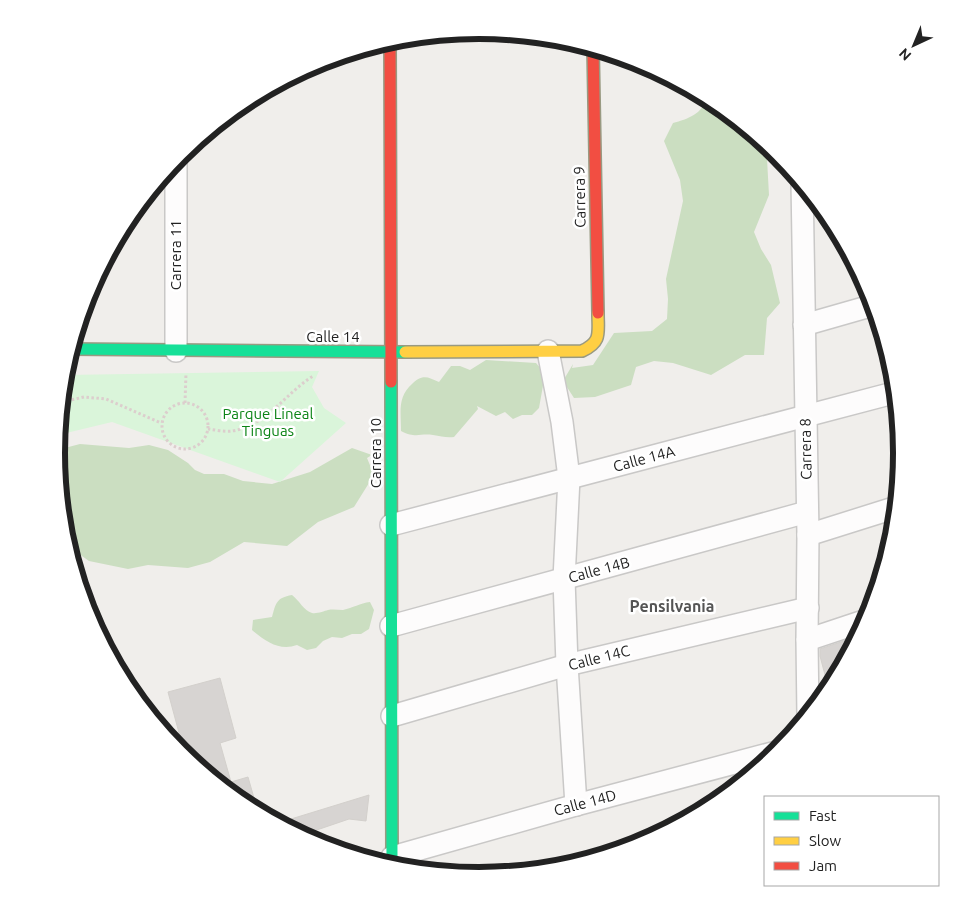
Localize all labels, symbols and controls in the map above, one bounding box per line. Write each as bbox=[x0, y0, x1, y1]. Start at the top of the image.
north arrow bbox=[889, 20, 939, 70]
text: N bbox=[896, 45, 914, 64]
street label: Carrera 9 bbox=[570, 166, 589, 228]
street label: Carrera 11 bbox=[167, 220, 184, 290]
street label: Calle 14 bbox=[306, 328, 360, 345]
park label: Parque Lineal Tinguas bbox=[222, 405, 314, 439]
street label: Carrera 10 bbox=[367, 418, 384, 488]
street label: Carrera 8 bbox=[796, 418, 815, 480]
street label: Calle 14A bbox=[611, 442, 677, 475]
street label: Calle 14B bbox=[566, 553, 631, 586]
district label: Pensilvania bbox=[630, 597, 714, 615]
street label: Calle 14C bbox=[566, 642, 631, 673]
street label: Calle 14D bbox=[552, 786, 618, 819]
legend bbox=[764, 796, 939, 886]
text: Fast bbox=[809, 807, 837, 824]
text: Slow bbox=[809, 832, 842, 849]
text: Jam bbox=[809, 857, 837, 874]

